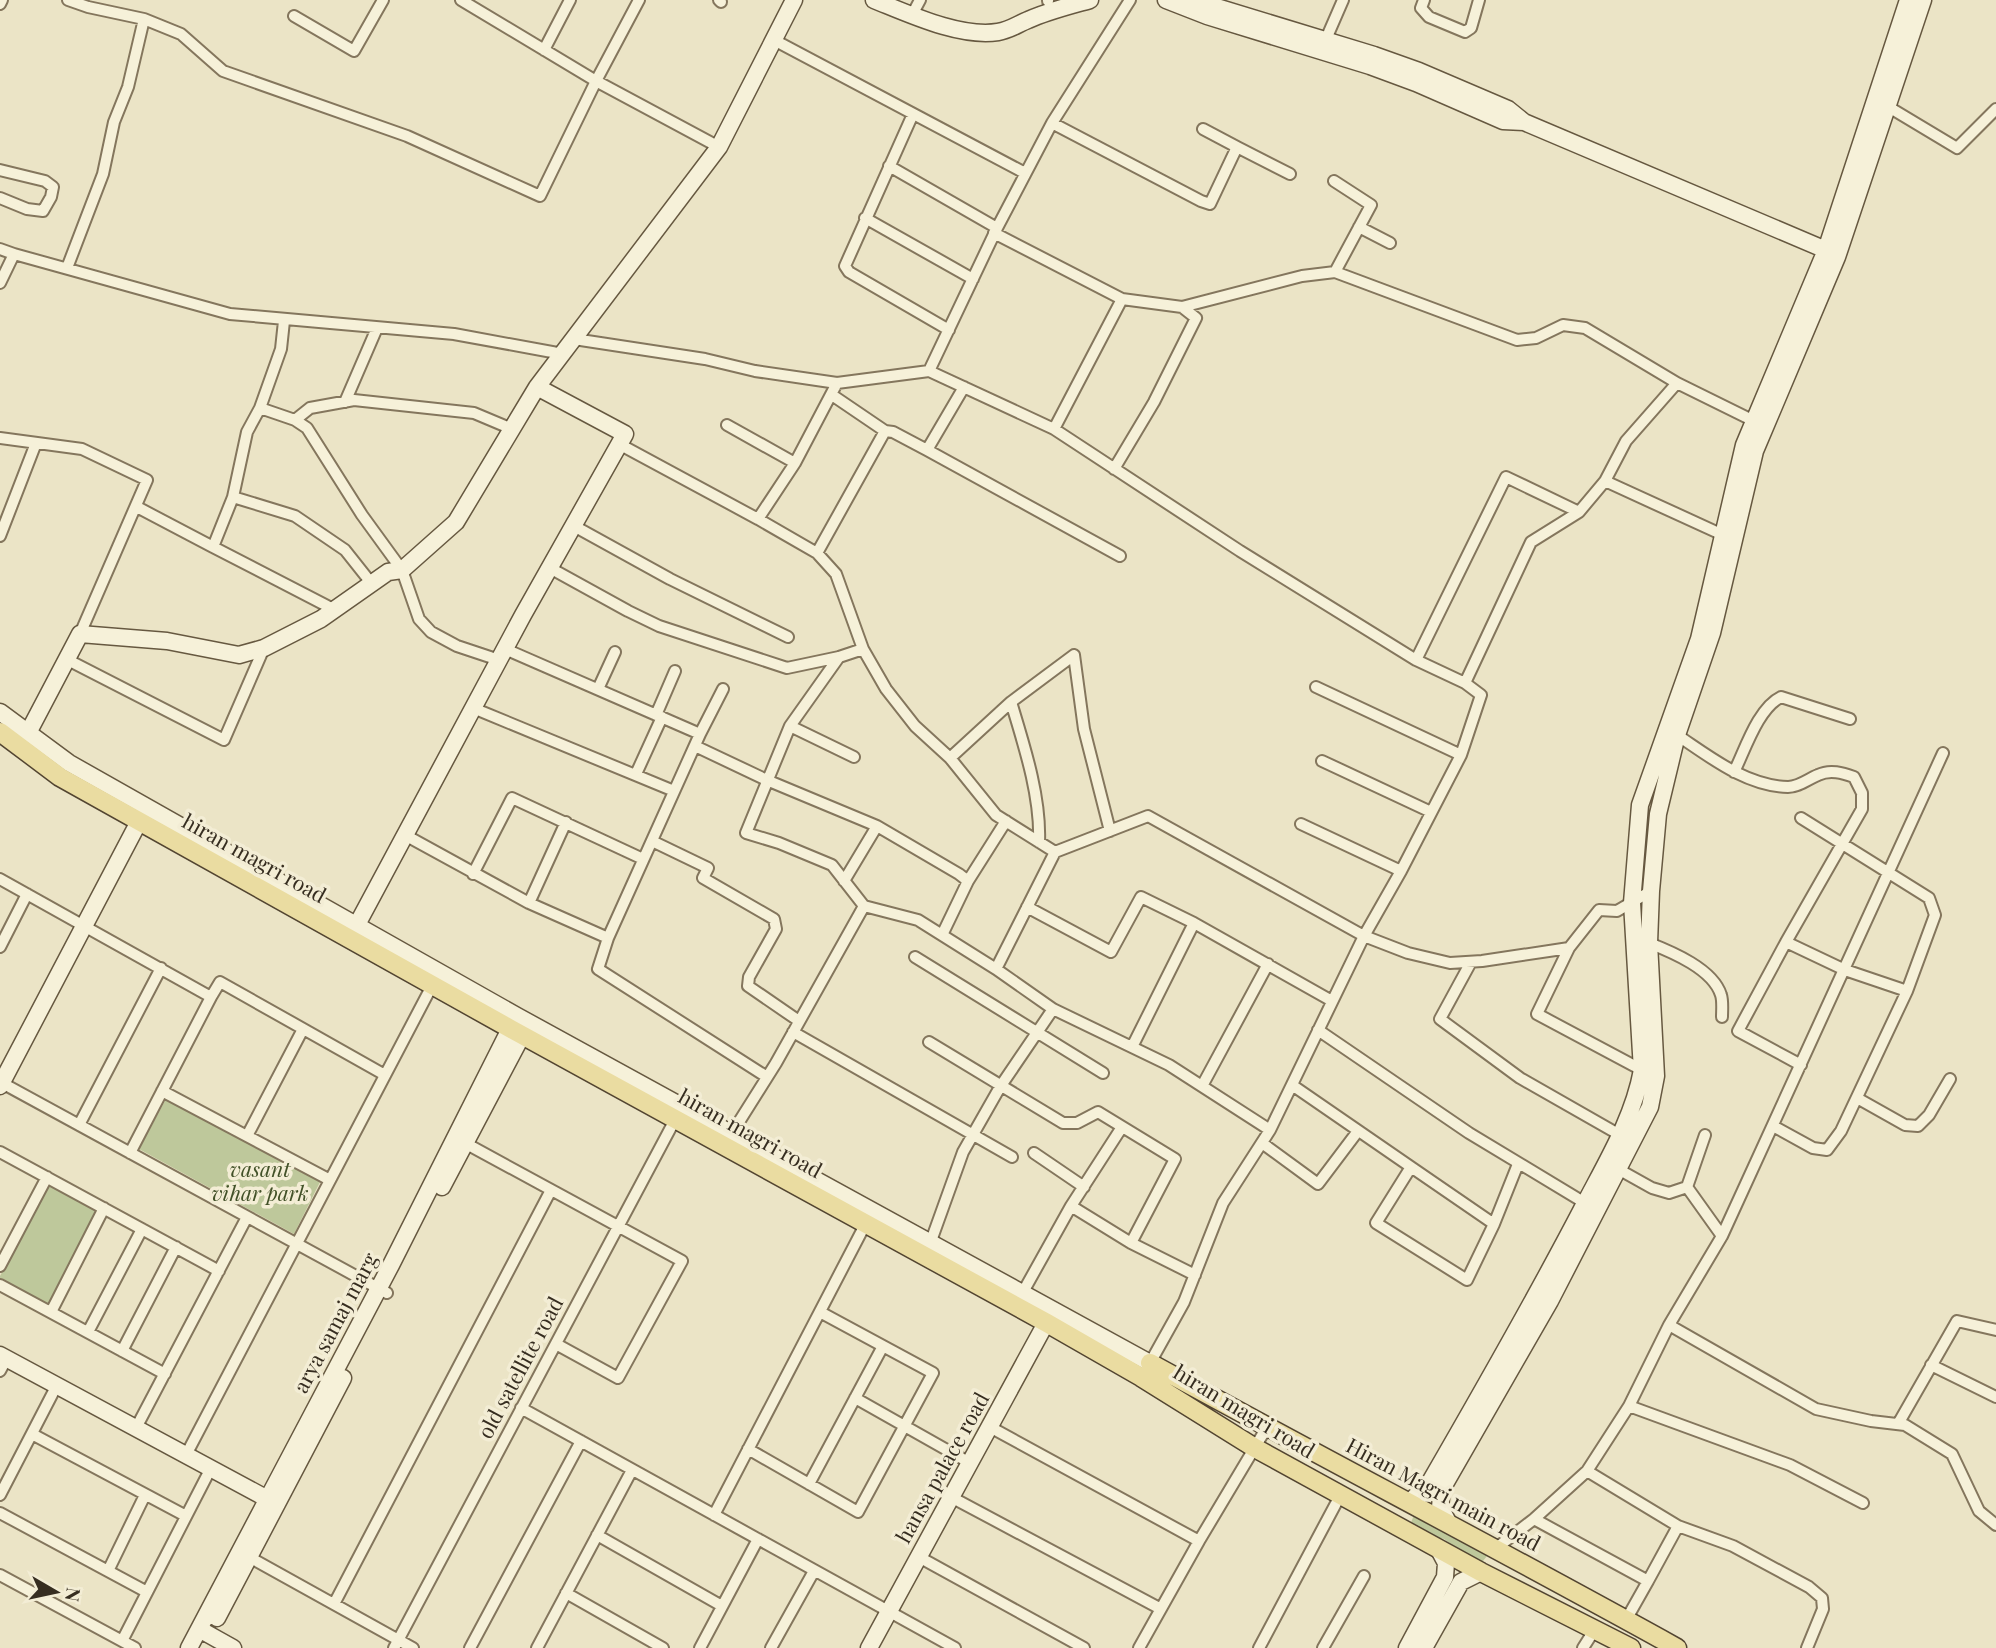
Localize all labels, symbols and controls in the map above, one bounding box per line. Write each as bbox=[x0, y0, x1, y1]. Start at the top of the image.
street label: hiran magri road bbox=[178, 806, 332, 908]
street label: hiran magri road bbox=[674, 1081, 828, 1183]
park label: vasant vihar park bbox=[211, 1154, 309, 1206]
street label: arya samaj marg bbox=[285, 1247, 383, 1397]
street label: old satellite road bbox=[470, 1291, 568, 1443]
street label: hiran magri road bbox=[1169, 1357, 1321, 1464]
street label: hansa palace road bbox=[888, 1387, 994, 1547]
street label: Hiran Magri main road bbox=[1342, 1430, 1546, 1556]
north arrow bbox=[21, 1557, 91, 1627]
text: N bbox=[60, 1586, 88, 1604]

